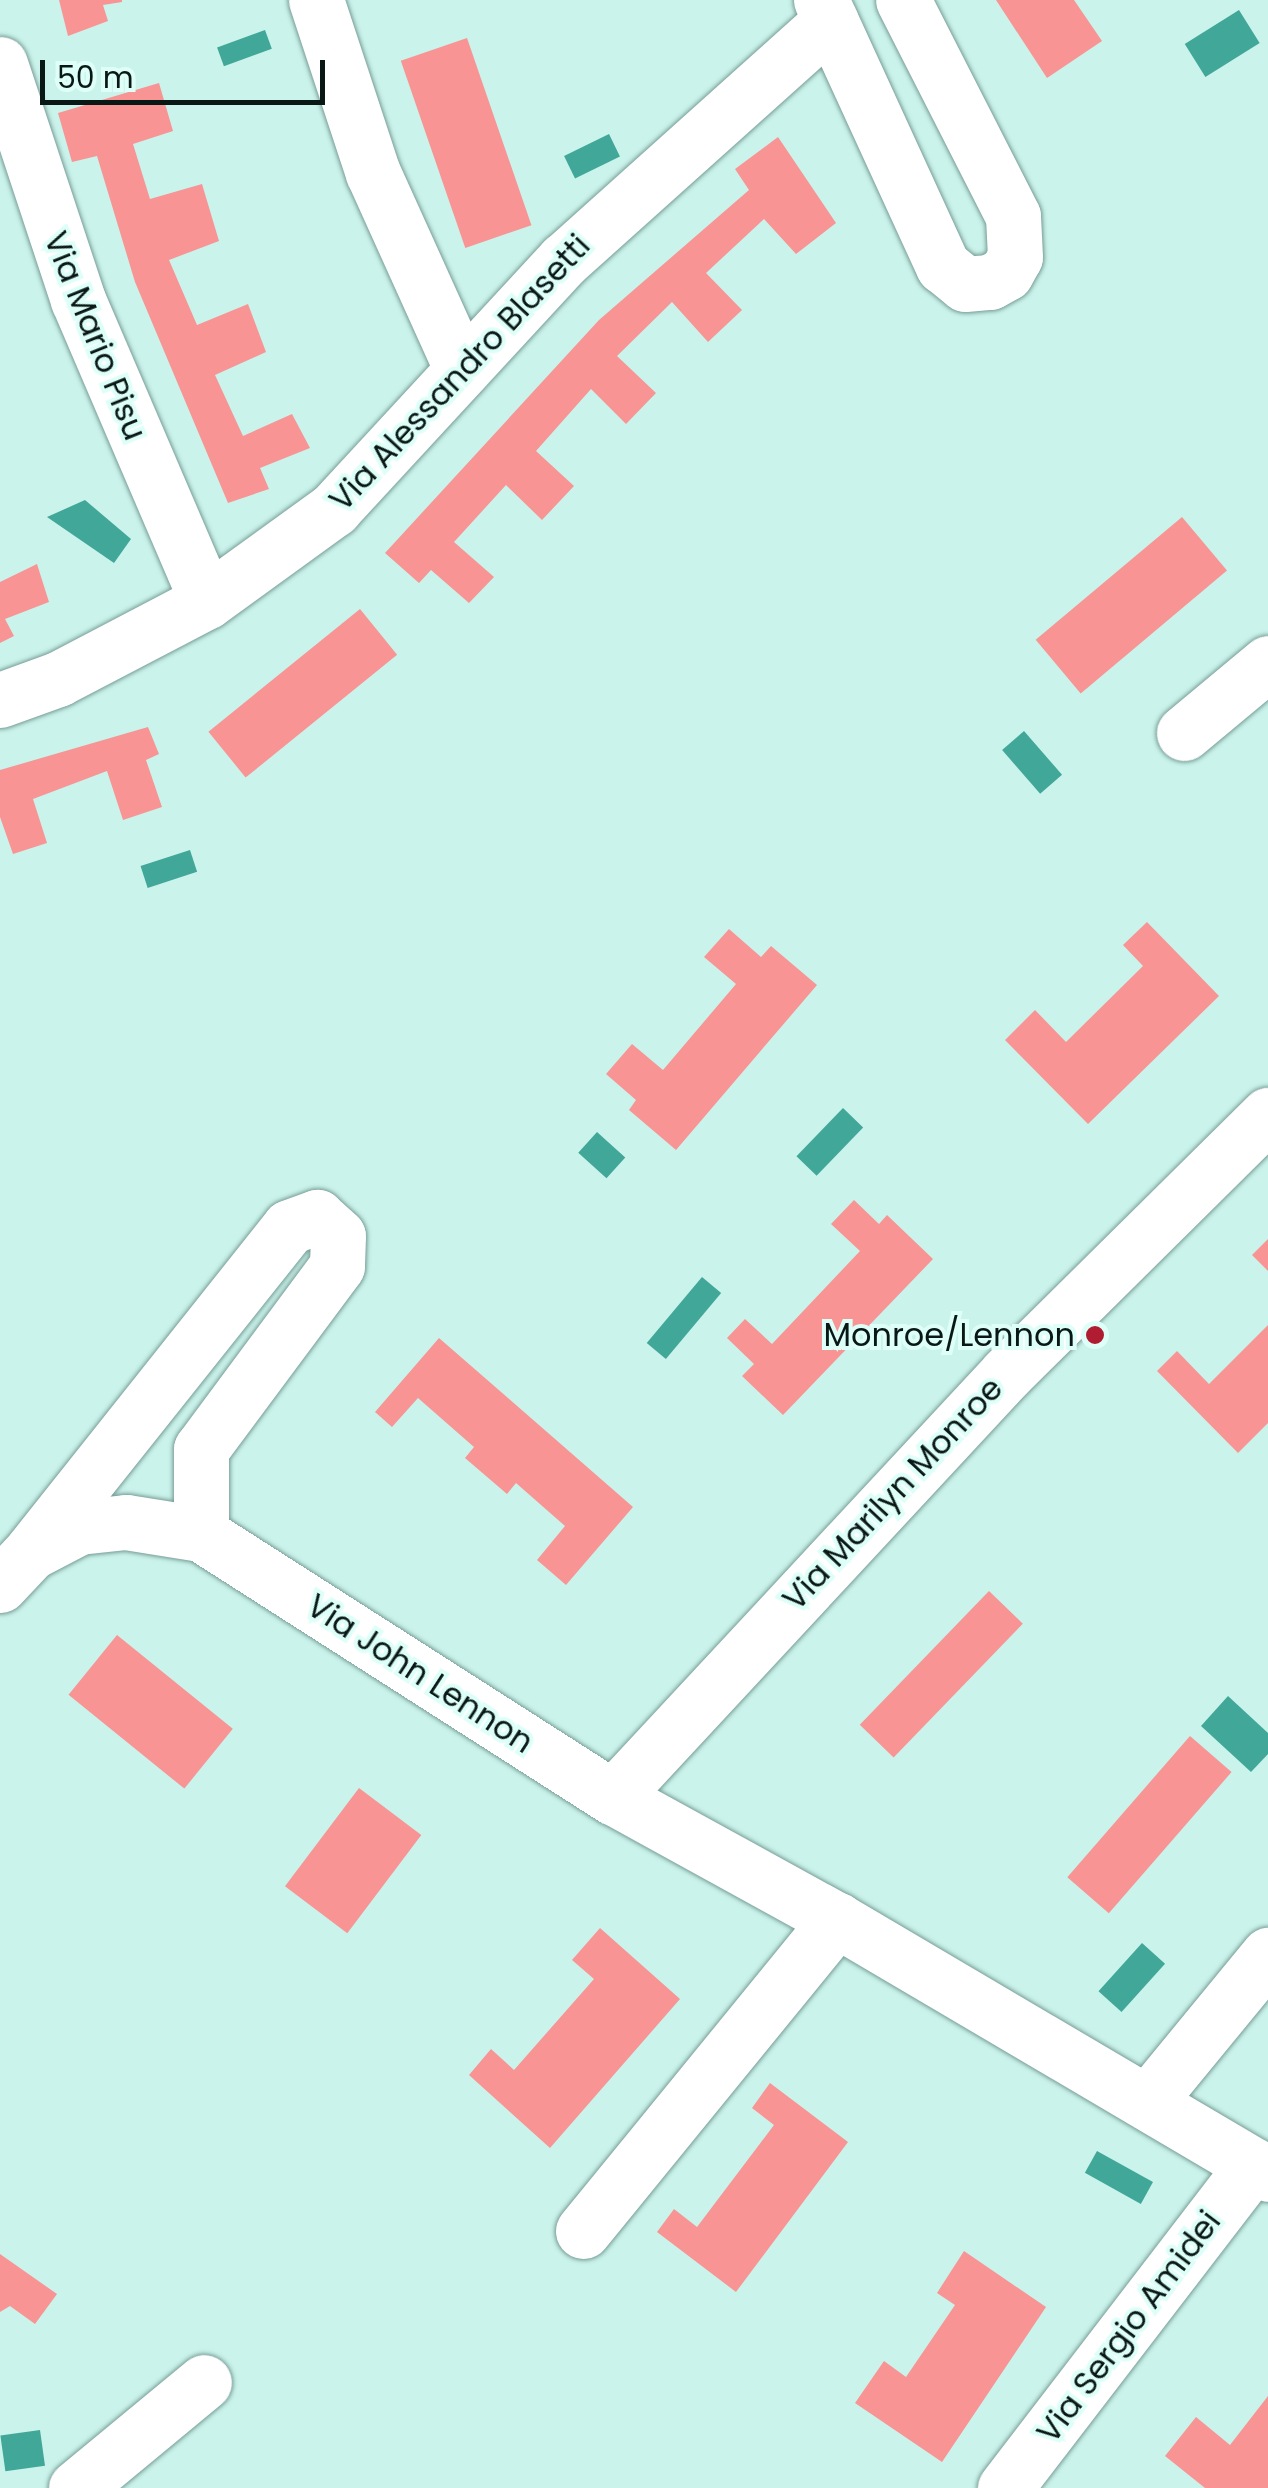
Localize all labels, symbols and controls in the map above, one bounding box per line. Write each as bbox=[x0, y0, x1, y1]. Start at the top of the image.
scale bar bbox=[45, 40, 330, 102]
text: 50 m bbox=[57, 56, 134, 99]
street label: Via Mario Pisu bbox=[36, 226, 154, 446]
street label: Via Alessandro Blasetti bbox=[322, 227, 598, 519]
place label: Monroe/Lennon bbox=[823, 1316, 1075, 1354]
marker: Monroe/Lennon bbox=[1084, 1324, 1106, 1346]
street label: Via Marilyn Monroe bbox=[775, 1370, 1011, 1618]
street label: Via John Lennon bbox=[300, 1586, 540, 1762]
street label: Via Sergio Amidei bbox=[1029, 2203, 1229, 2451]

